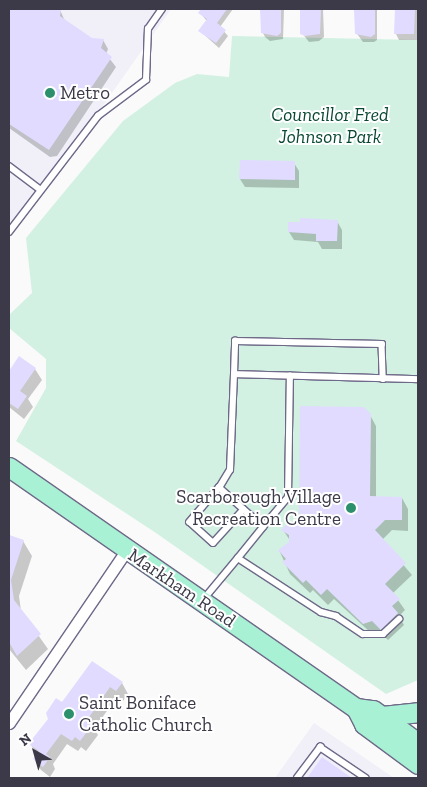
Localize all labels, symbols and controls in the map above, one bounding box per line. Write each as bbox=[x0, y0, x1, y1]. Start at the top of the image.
place label: Metro bbox=[60, 82, 110, 104]
marker: Metro bbox=[44, 87, 56, 99]
park label: Councillor Fred Johnson Park bbox=[271, 104, 389, 148]
place label: Scarborough Village Recreation Centre bbox=[175, 486, 341, 530]
marker: Scarborough Village Recreation Centre bbox=[345, 502, 357, 514]
street label: Markham Road bbox=[124, 544, 240, 632]
place label: Saint Boniface Catholic Church bbox=[79, 692, 212, 736]
marker: Saint Boniface Catholic Church bbox=[63, 708, 75, 720]
north arrow bbox=[10, 727, 60, 777]
text: N bbox=[16, 730, 35, 750]

